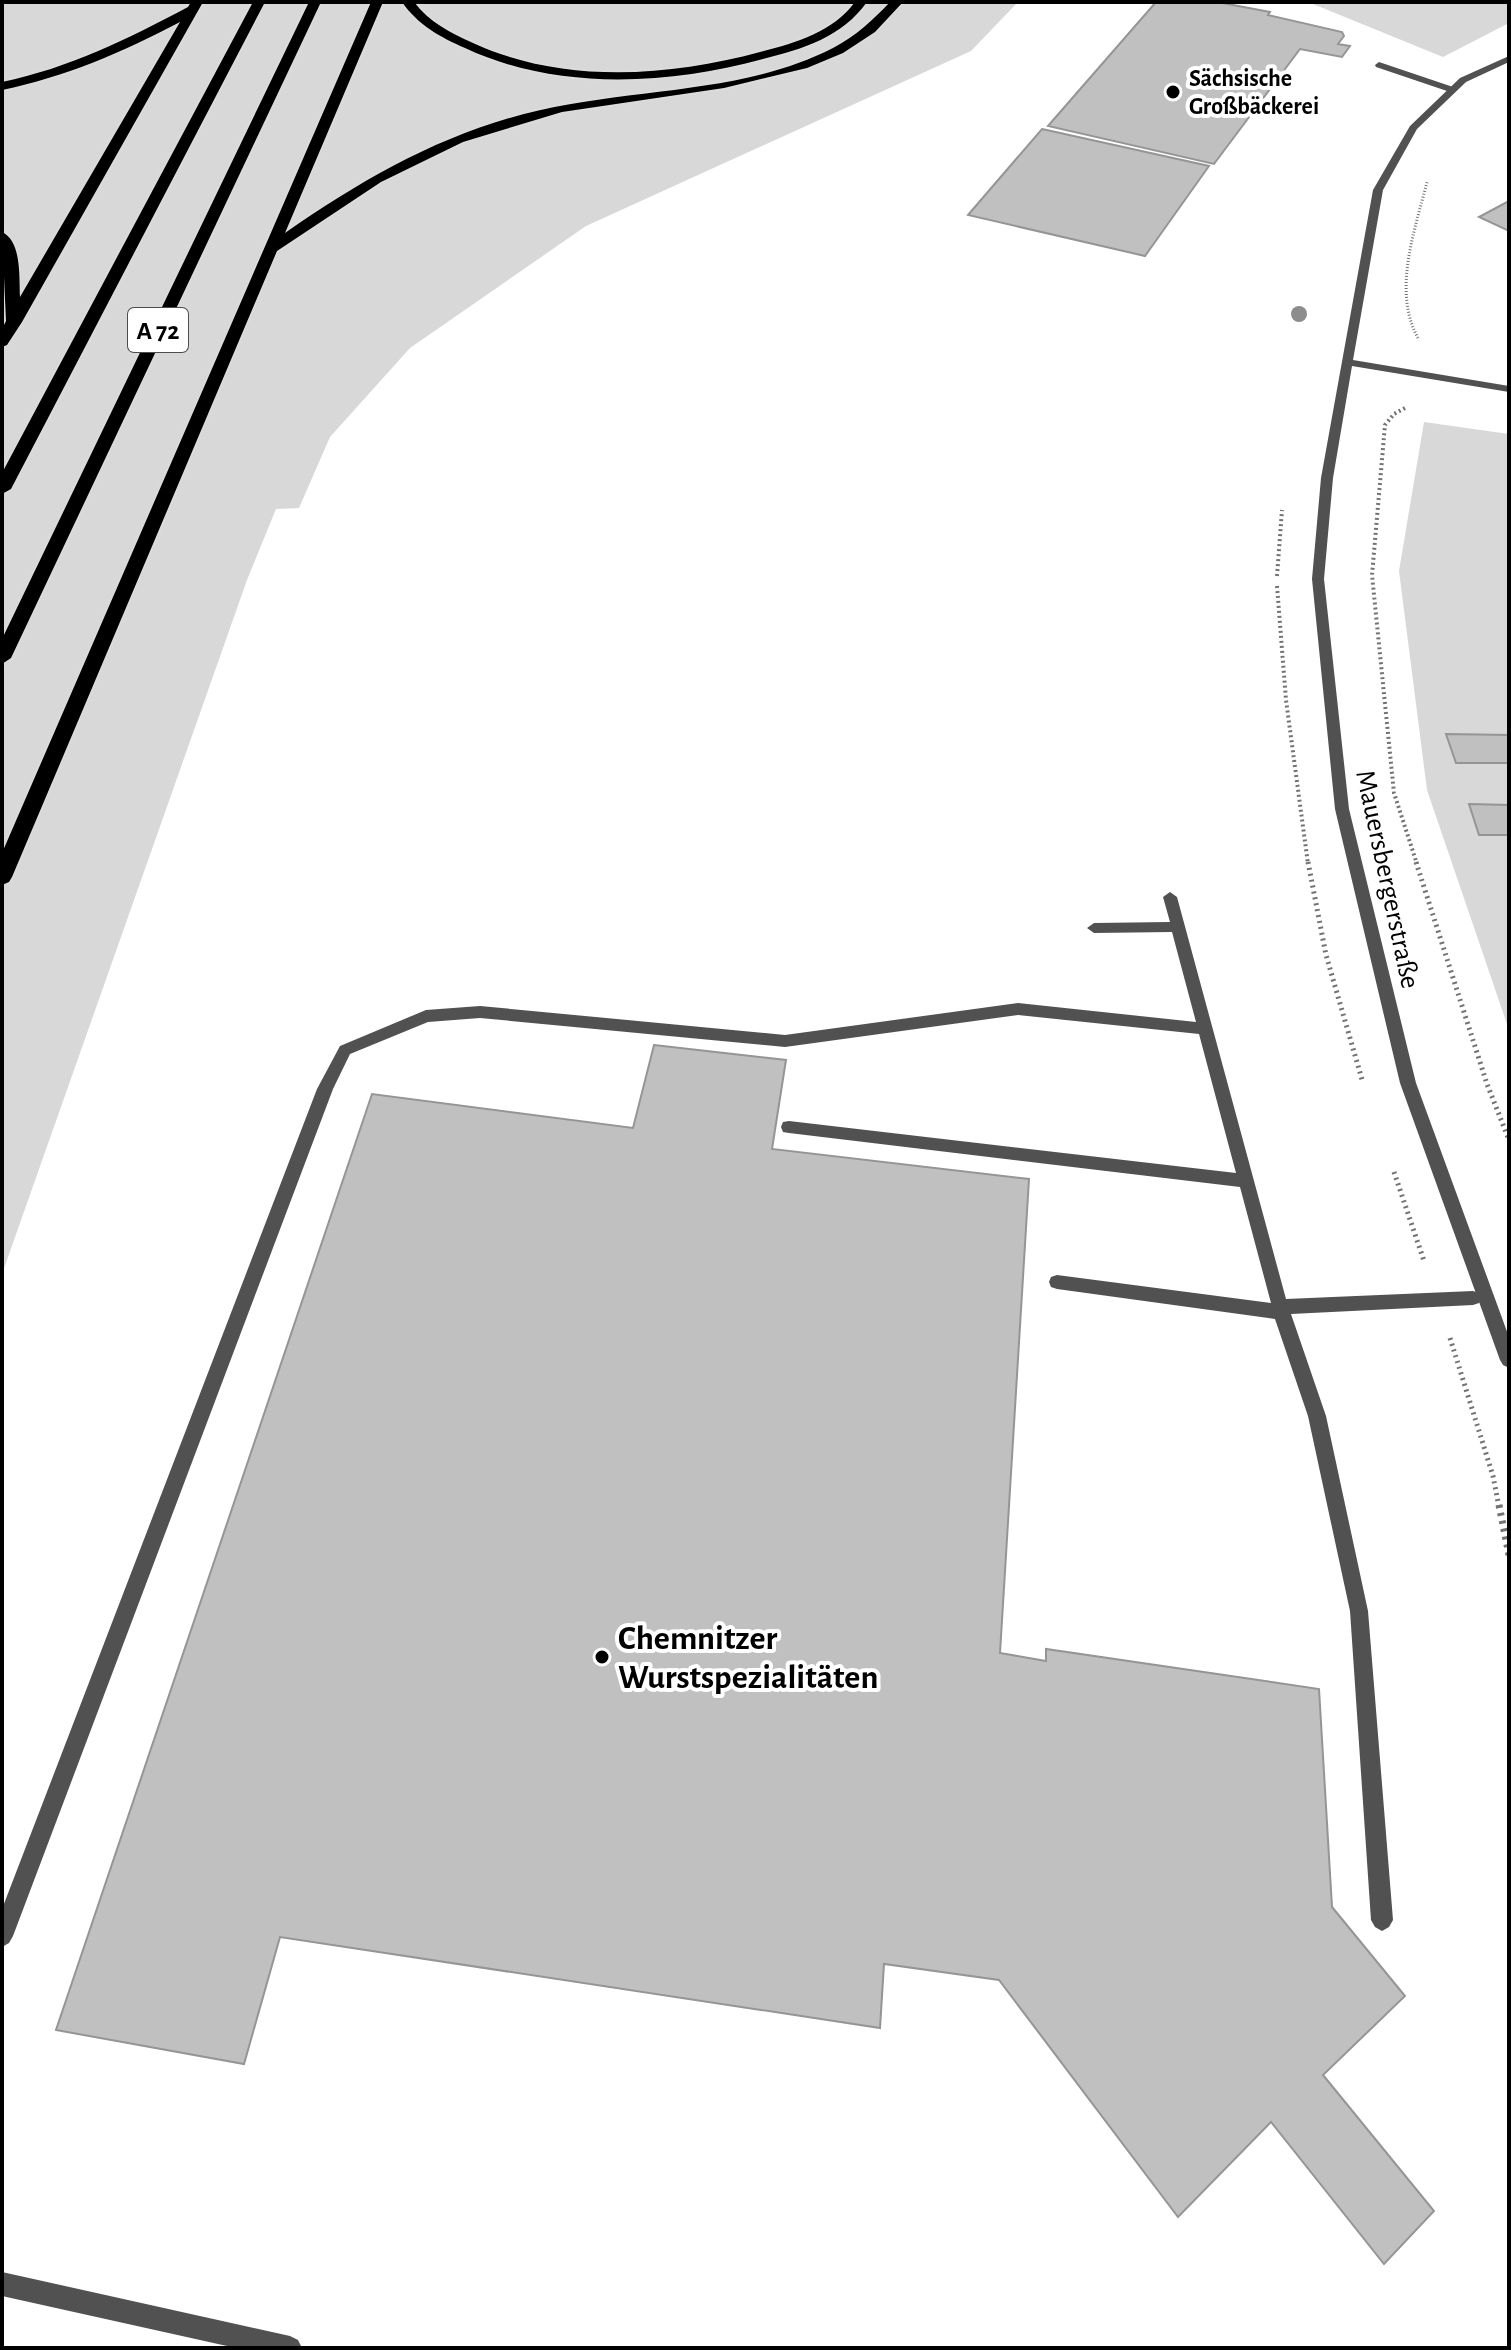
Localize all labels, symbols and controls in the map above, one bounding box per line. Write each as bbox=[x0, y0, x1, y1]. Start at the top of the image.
place label: Sächsische Großbäckerei bbox=[1189, 67, 1319, 119]
marker: Sächsische Großbäckerei bbox=[1164, 83, 1182, 101]
road number: A 72 bbox=[128, 308, 188, 352]
street label: Mauersbergerstraße bbox=[1350, 768, 1424, 991]
place label: Chemnitzer Wurstspezialitäten bbox=[618, 1622, 878, 1695]
marker: Chemnitzer Wurstspezialitäten bbox=[593, 1648, 611, 1666]

